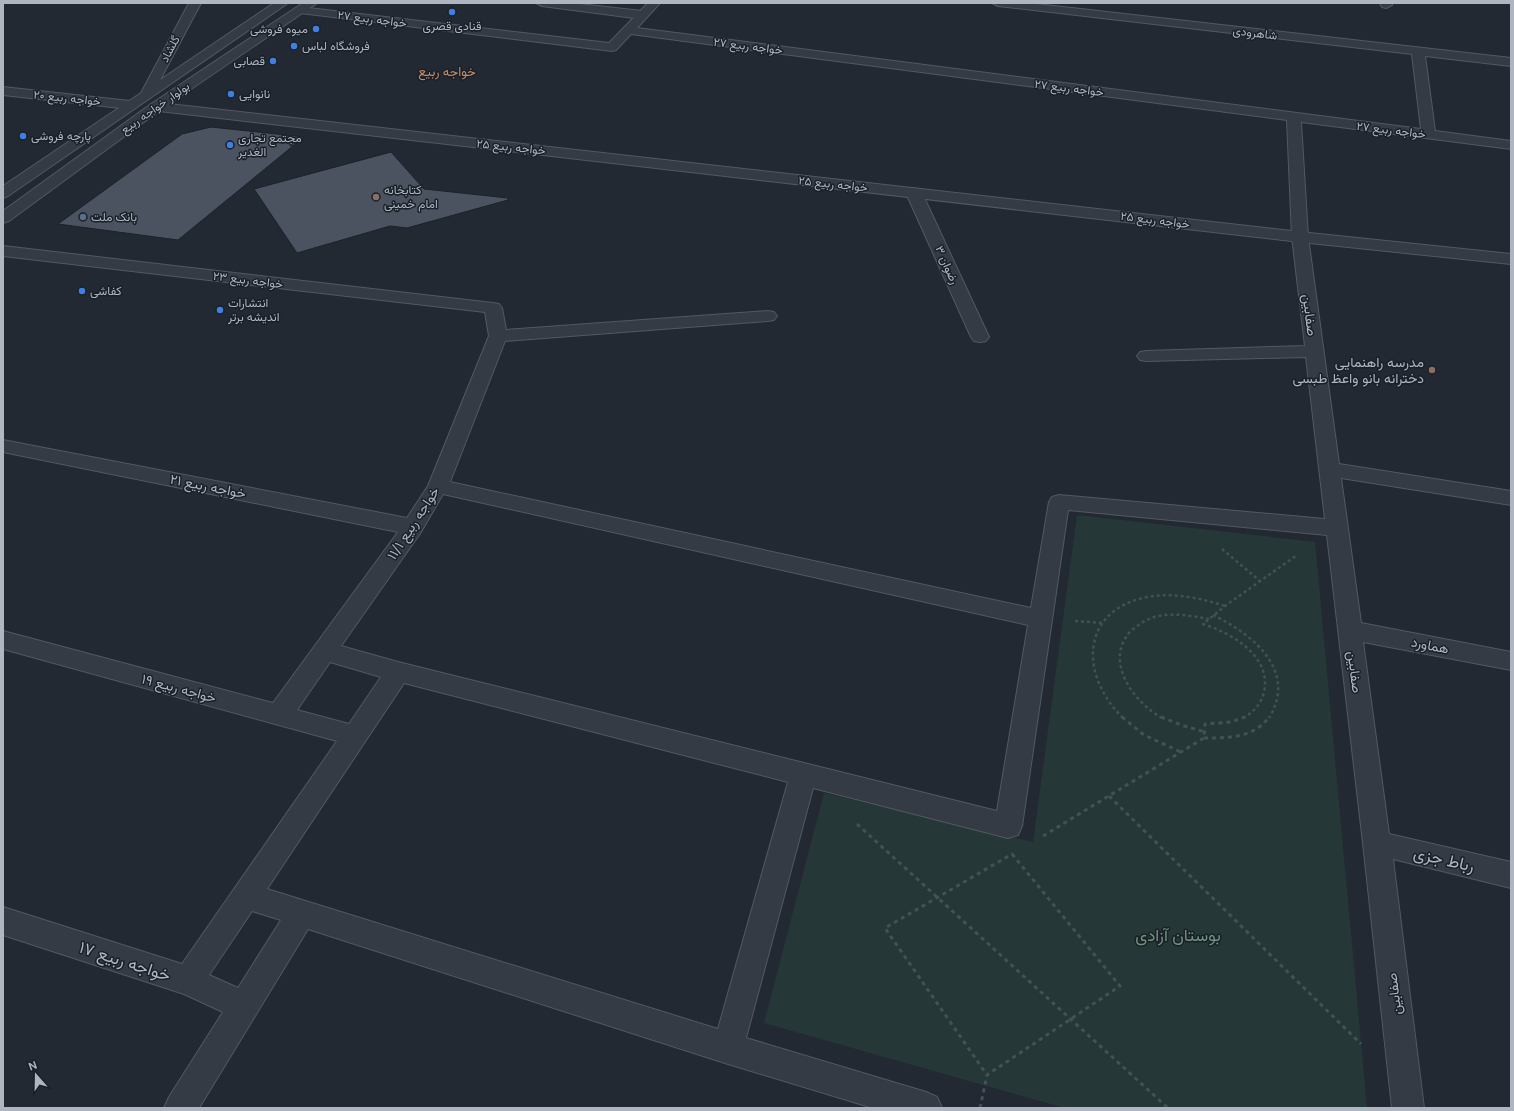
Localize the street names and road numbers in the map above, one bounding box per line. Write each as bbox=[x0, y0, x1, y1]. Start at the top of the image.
street label: خواجه ربیع ۲۷ bbox=[336, 7, 408, 32]
street label: شاهرودی bbox=[1232, 22, 1278, 44]
street label: گلشاد bbox=[156, 33, 184, 65]
street label: خواجه ربیع ۲۷ bbox=[712, 34, 784, 59]
street label: خواجه ربیع ۲۷ bbox=[1033, 76, 1105, 101]
street label: بولوار خواجه ربیع bbox=[117, 78, 193, 139]
street label: خواجه ربیع ۲۰ bbox=[32, 87, 102, 110]
street label: خواجه ربیع ۲۷ bbox=[1355, 118, 1427, 143]
street label: خواجه ربیع ۲۵ bbox=[475, 135, 547, 160]
street label: خواجه ربیع ۲۵ bbox=[797, 172, 869, 197]
street label: خواجه ربیع ۲۵ bbox=[1119, 208, 1191, 233]
street label: رضوان ۳ bbox=[931, 243, 963, 287]
street label: خواجه ربیع ۲۳ bbox=[212, 268, 284, 293]
street label: صفابین bbox=[1299, 293, 1322, 337]
street label: خواجه ربیع ۲۱ bbox=[168, 470, 248, 504]
street label: خواجه ربیع ۱۱/۱ bbox=[383, 483, 445, 564]
street label: هماورد bbox=[1410, 633, 1451, 658]
street label: صفابین bbox=[1344, 650, 1367, 694]
street label: خواجه ربیع ۱۹ bbox=[139, 669, 218, 709]
street label: رباط جزی bbox=[1411, 841, 1477, 877]
street label: خواجه ربیع ۱۷ bbox=[76, 936, 173, 987]
street label: صفابین bbox=[1382, 972, 1405, 1016]

